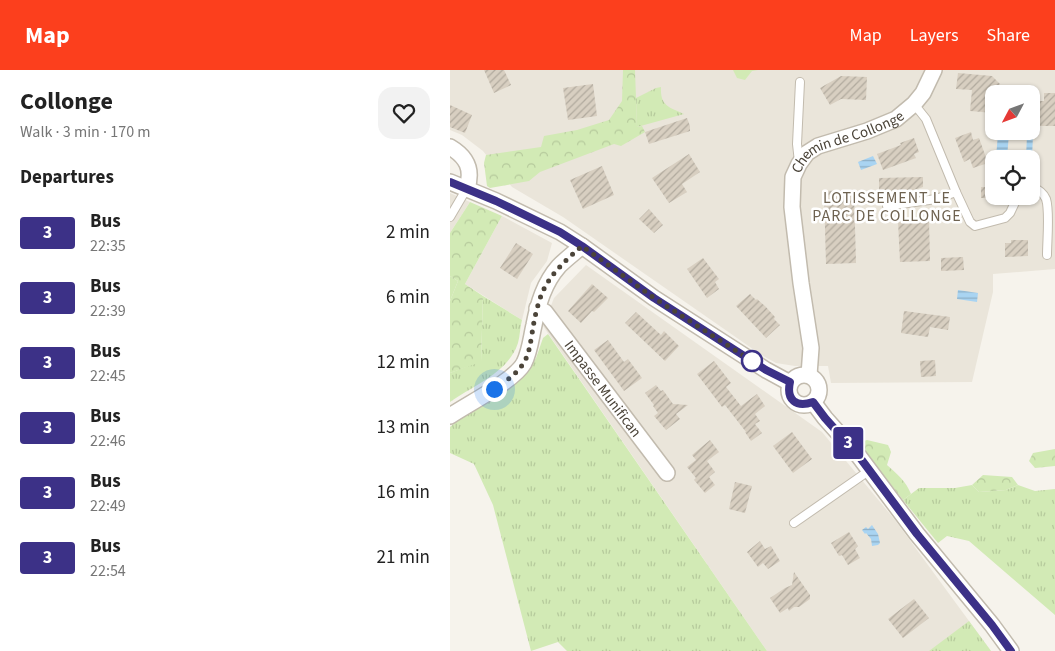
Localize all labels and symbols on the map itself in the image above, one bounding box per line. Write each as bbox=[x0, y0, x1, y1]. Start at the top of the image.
north arrow bbox=[985, 85, 1040, 140]
street label: Chemin de Collonge bbox=[786, 106, 909, 176]
district label: LOTISSEMENT LE PARC DE COLLONGE bbox=[812, 187, 962, 227]
street label: Impasse Munifican bbox=[559, 336, 646, 442]
unlabelled marker bbox=[741, 350, 763, 372]
your location bbox=[482, 377, 507, 402]
line badge: 3 bbox=[832, 427, 864, 459]

